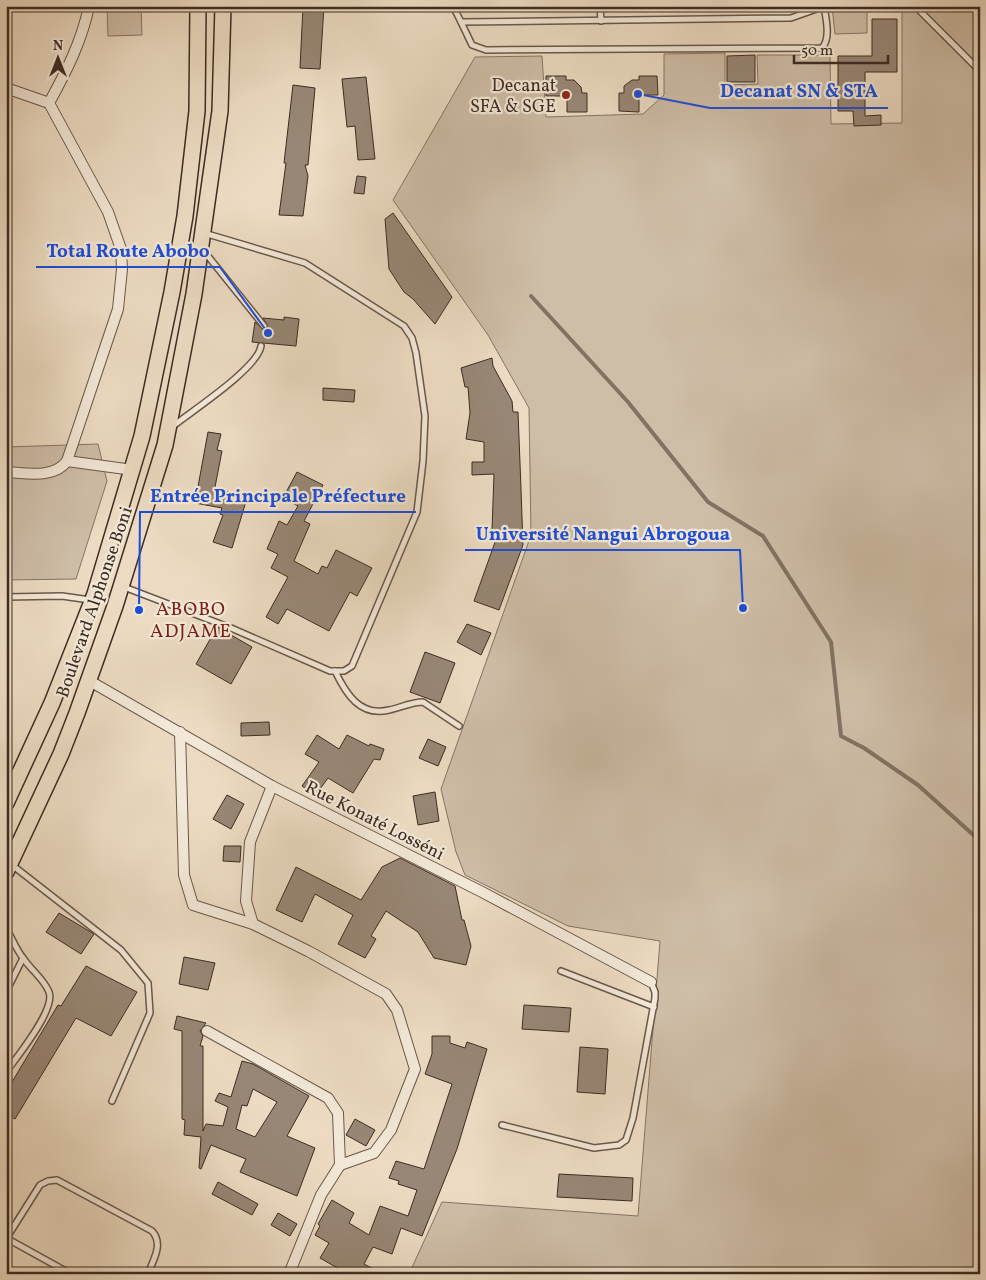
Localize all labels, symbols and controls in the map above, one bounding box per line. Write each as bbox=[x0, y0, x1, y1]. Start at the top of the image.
north arrow bbox=[32, 32, 82, 82]
scale bar bbox=[794, 32, 887, 64]
text: N bbox=[53, 37, 63, 56]
text: 50 m bbox=[801, 41, 833, 62]
place label: Decanat SFA & SGE bbox=[470, 74, 556, 120]
callout: Decanat SN & STA bbox=[710, 74, 888, 108]
text: Decanat SN & STA bbox=[720, 79, 878, 105]
marker: Decanat SFA & SGE bbox=[560, 89, 572, 101]
callout: Total Route Abobo bbox=[36, 233, 220, 267]
text: Total Route Abobo bbox=[46, 239, 210, 265]
callout: Entrée Principale Préfecture bbox=[140, 478, 416, 512]
text: Entrée Principale Préfecture bbox=[150, 484, 406, 510]
street label: Boulevard Alphonse Boni bbox=[51, 504, 140, 701]
callout: Université Nangui Abrogoua bbox=[465, 516, 740, 550]
text: Université Nangui Abrogoua bbox=[476, 522, 730, 548]
district label: ABOBO ADJAME bbox=[150, 597, 232, 645]
street label: Rue Konaté Losséni bbox=[300, 775, 448, 867]

